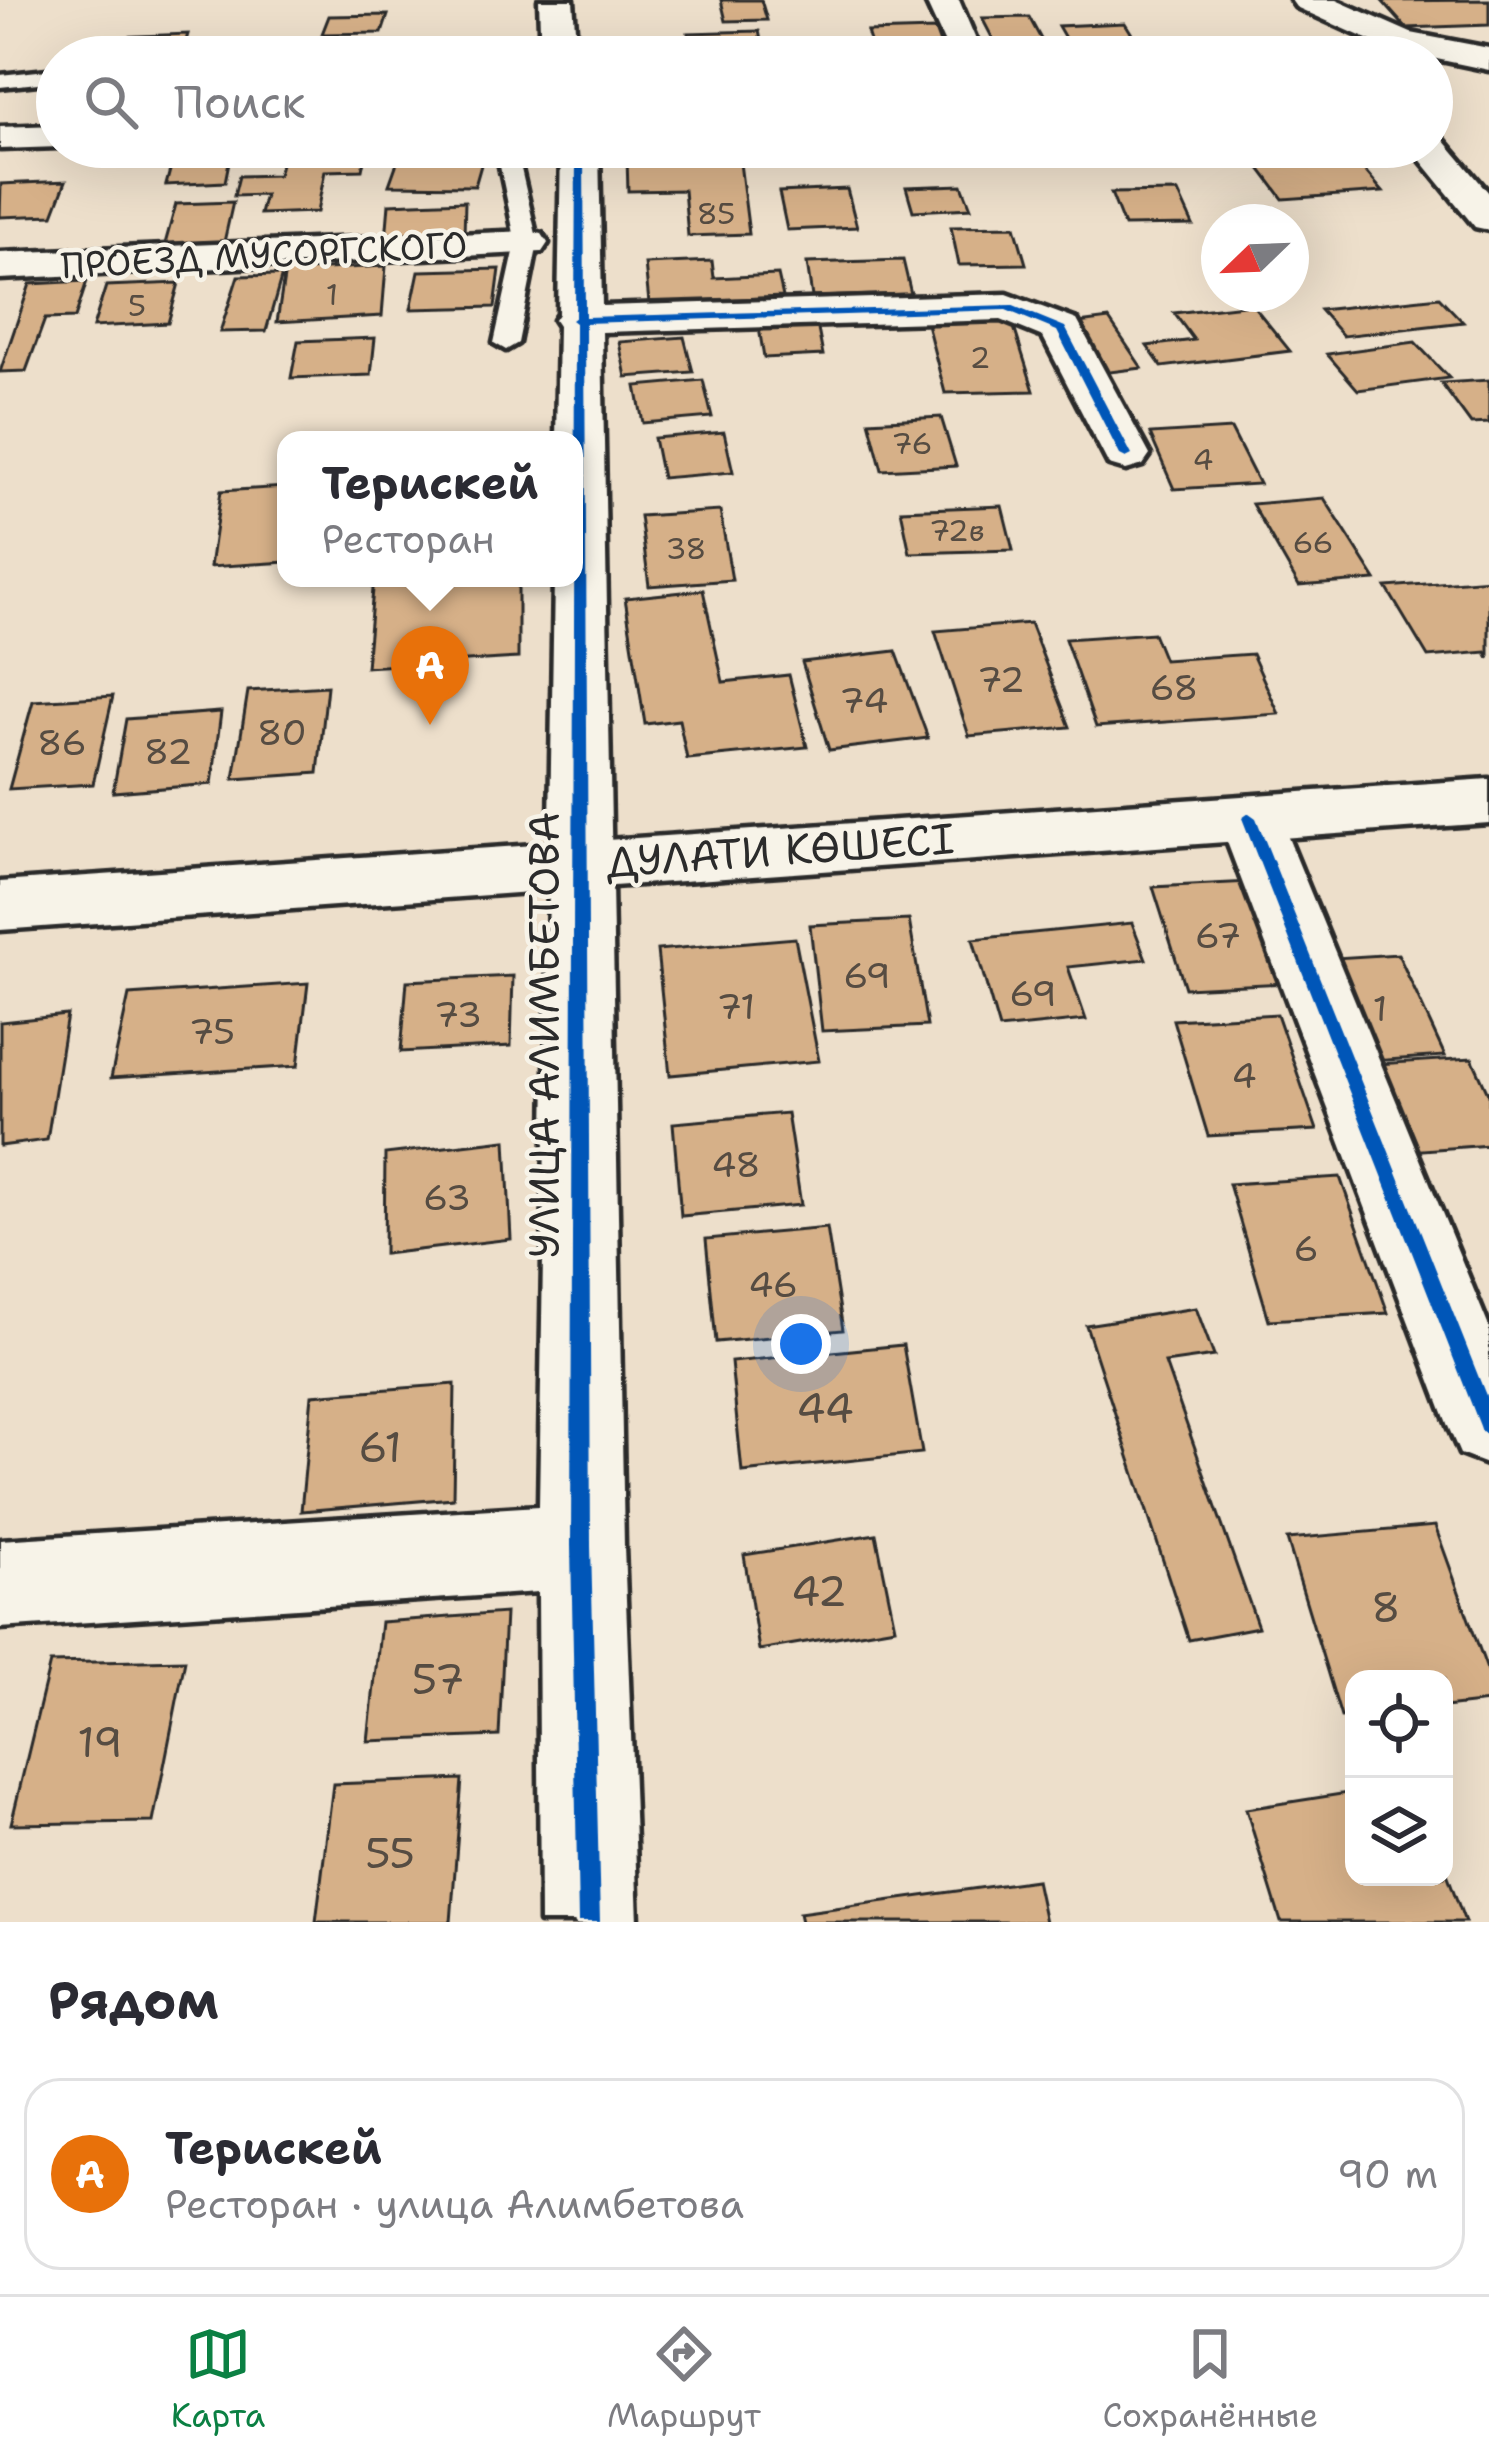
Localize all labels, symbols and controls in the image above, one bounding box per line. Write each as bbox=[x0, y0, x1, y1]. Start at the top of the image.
search box bbox=[36, 36, 1453, 168]
icon: search bbox=[78, 69, 144, 135]
text: Поиск bbox=[174, 72, 305, 132]
house number: 85 bbox=[697, 193, 735, 234]
north arrow bbox=[1201, 204, 1309, 312]
street label: ПРОЕЗД МУСОРГСКОГО bbox=[60, 220, 468, 290]
house number: 1 bbox=[326, 274, 338, 315]
house number: 5 bbox=[128, 285, 146, 326]
house number: 2 bbox=[970, 337, 991, 378]
house number: 76 bbox=[892, 423, 932, 464]
popup bbox=[277, 431, 583, 587]
house number: 4 bbox=[1193, 439, 1214, 480]
text: Терискей bbox=[322, 453, 538, 513]
house number: 72в bbox=[929, 510, 985, 551]
text: Ресторан bbox=[322, 513, 495, 565]
house number: 66 bbox=[1292, 522, 1334, 563]
house number: 38 bbox=[665, 528, 707, 569]
pin: A bbox=[391, 626, 469, 725]
house number: 72 bbox=[977, 655, 1025, 704]
house number: 68 bbox=[1150, 663, 1198, 712]
house number: 74 bbox=[840, 676, 888, 725]
house number: 80 bbox=[257, 708, 307, 757]
house number: 86 bbox=[37, 718, 87, 767]
house number: 82 bbox=[144, 727, 192, 776]
street label: ДУЛАТИ КӨШЕСІ bbox=[604, 810, 956, 890]
street label: УЛИЦА АЛИМБЕТОВА bbox=[516, 811, 572, 1259]
house number: 67 bbox=[1195, 911, 1241, 960]
house number: 69 bbox=[843, 951, 891, 1000]
house number: 69 bbox=[1009, 969, 1057, 1018]
house number: 71 bbox=[717, 982, 755, 1031]
house number: 1 bbox=[1372, 984, 1388, 1033]
house number: 73 bbox=[434, 990, 482, 1039]
house number: 75 bbox=[189, 1007, 235, 1056]
house number: 4 bbox=[1231, 1051, 1257, 1100]
house number: 48 bbox=[711, 1140, 761, 1189]
house number: 63 bbox=[423, 1173, 471, 1222]
house number: 6 bbox=[1293, 1224, 1319, 1273]
house number: 46 bbox=[748, 1260, 798, 1309]
your location bbox=[771, 1314, 831, 1374]
house number: 44 bbox=[796, 1380, 854, 1436]
house number: 61 bbox=[358, 1419, 402, 1475]
house number: 42 bbox=[791, 1563, 847, 1619]
house number: 8 bbox=[1371, 1579, 1401, 1635]
house number: 57 bbox=[411, 1651, 465, 1707]
map controls bbox=[1345, 1670, 1453, 1886]
button: locate bbox=[1345, 1670, 1453, 1778]
house number: 19 bbox=[77, 1714, 123, 1770]
button: layers bbox=[1345, 1778, 1453, 1886]
house number: 55 bbox=[365, 1825, 415, 1881]
text: Рядом bbox=[48, 1966, 219, 2034]
text: Терискей bbox=[165, 2118, 382, 2178]
text: A bbox=[75, 2148, 105, 2200]
text: 90 m bbox=[1337, 2148, 1438, 2200]
text: Ресторан · улица Алимбетова bbox=[165, 2178, 744, 2230]
tab: Карта bbox=[171, 2321, 265, 2438]
tab: Маршрут bbox=[607, 2321, 761, 2438]
tab: Сохранённые bbox=[1103, 2321, 1318, 2438]

